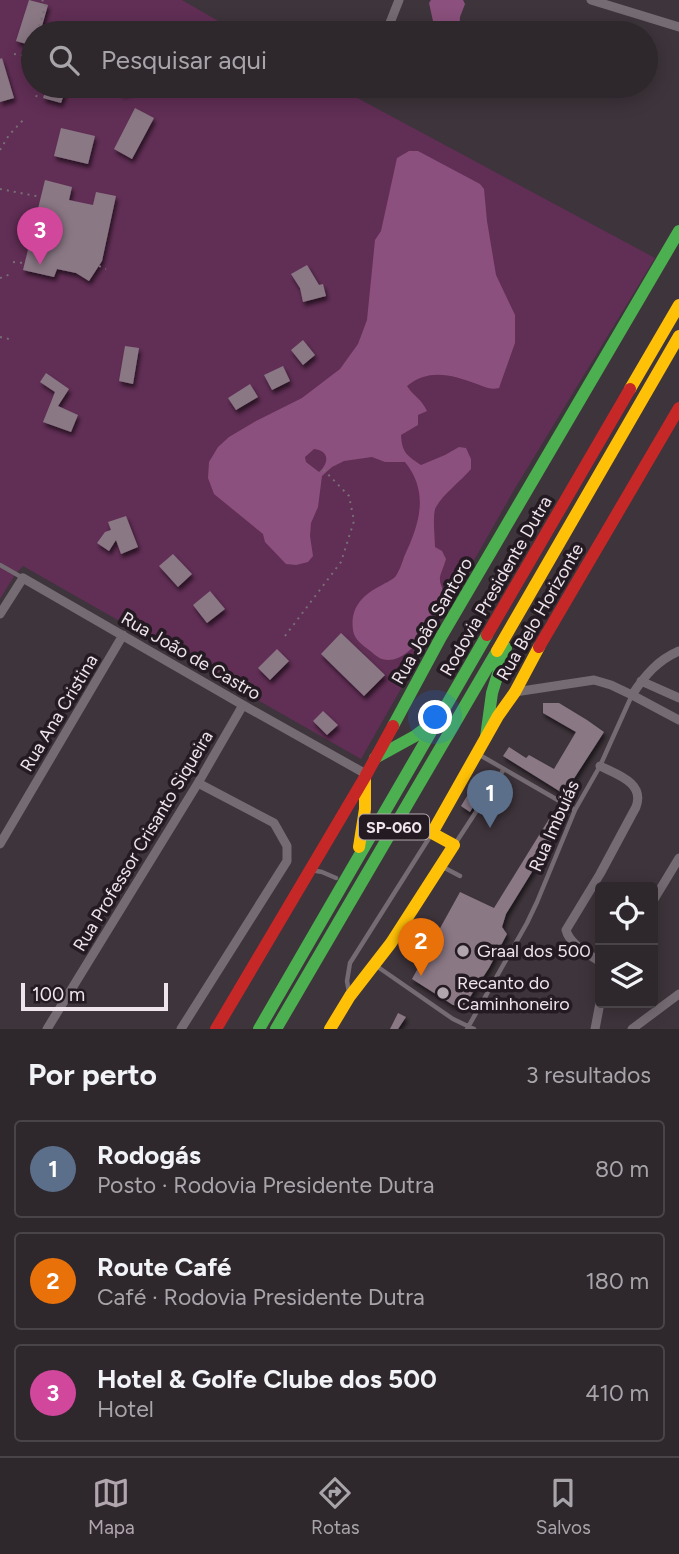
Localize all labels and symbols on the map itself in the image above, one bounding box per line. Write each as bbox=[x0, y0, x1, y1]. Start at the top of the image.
pin: 3 bbox=[17, 207, 63, 265]
street label: Rodovia Presidente Dutra bbox=[435, 492, 557, 680]
street label: Rua Belo Horizonte bbox=[492, 539, 588, 685]
street label: Rua João Santoro bbox=[387, 554, 477, 688]
street label: Rua João de Castro bbox=[117, 607, 265, 705]
street label: Rua Ana Cristina bbox=[15, 650, 103, 776]
your location bbox=[418, 700, 452, 734]
street label: Rua Professor Crisanto Siqueira bbox=[68, 727, 218, 955]
pin: 1 bbox=[467, 770, 513, 828]
street label: Rua Imbuiás bbox=[524, 777, 584, 875]
road number: SP-060 bbox=[359, 814, 429, 840]
pin: 2 bbox=[398, 918, 444, 976]
place label: Graal dos 500 bbox=[477, 940, 591, 962]
marker: Graal dos 500 bbox=[455, 943, 471, 959]
place label: Recanto do Caminhoneiro bbox=[457, 972, 570, 1015]
scale bar bbox=[21, 980, 168, 1012]
marker: Recanto do Caminhoneiro bbox=[435, 985, 451, 1001]

